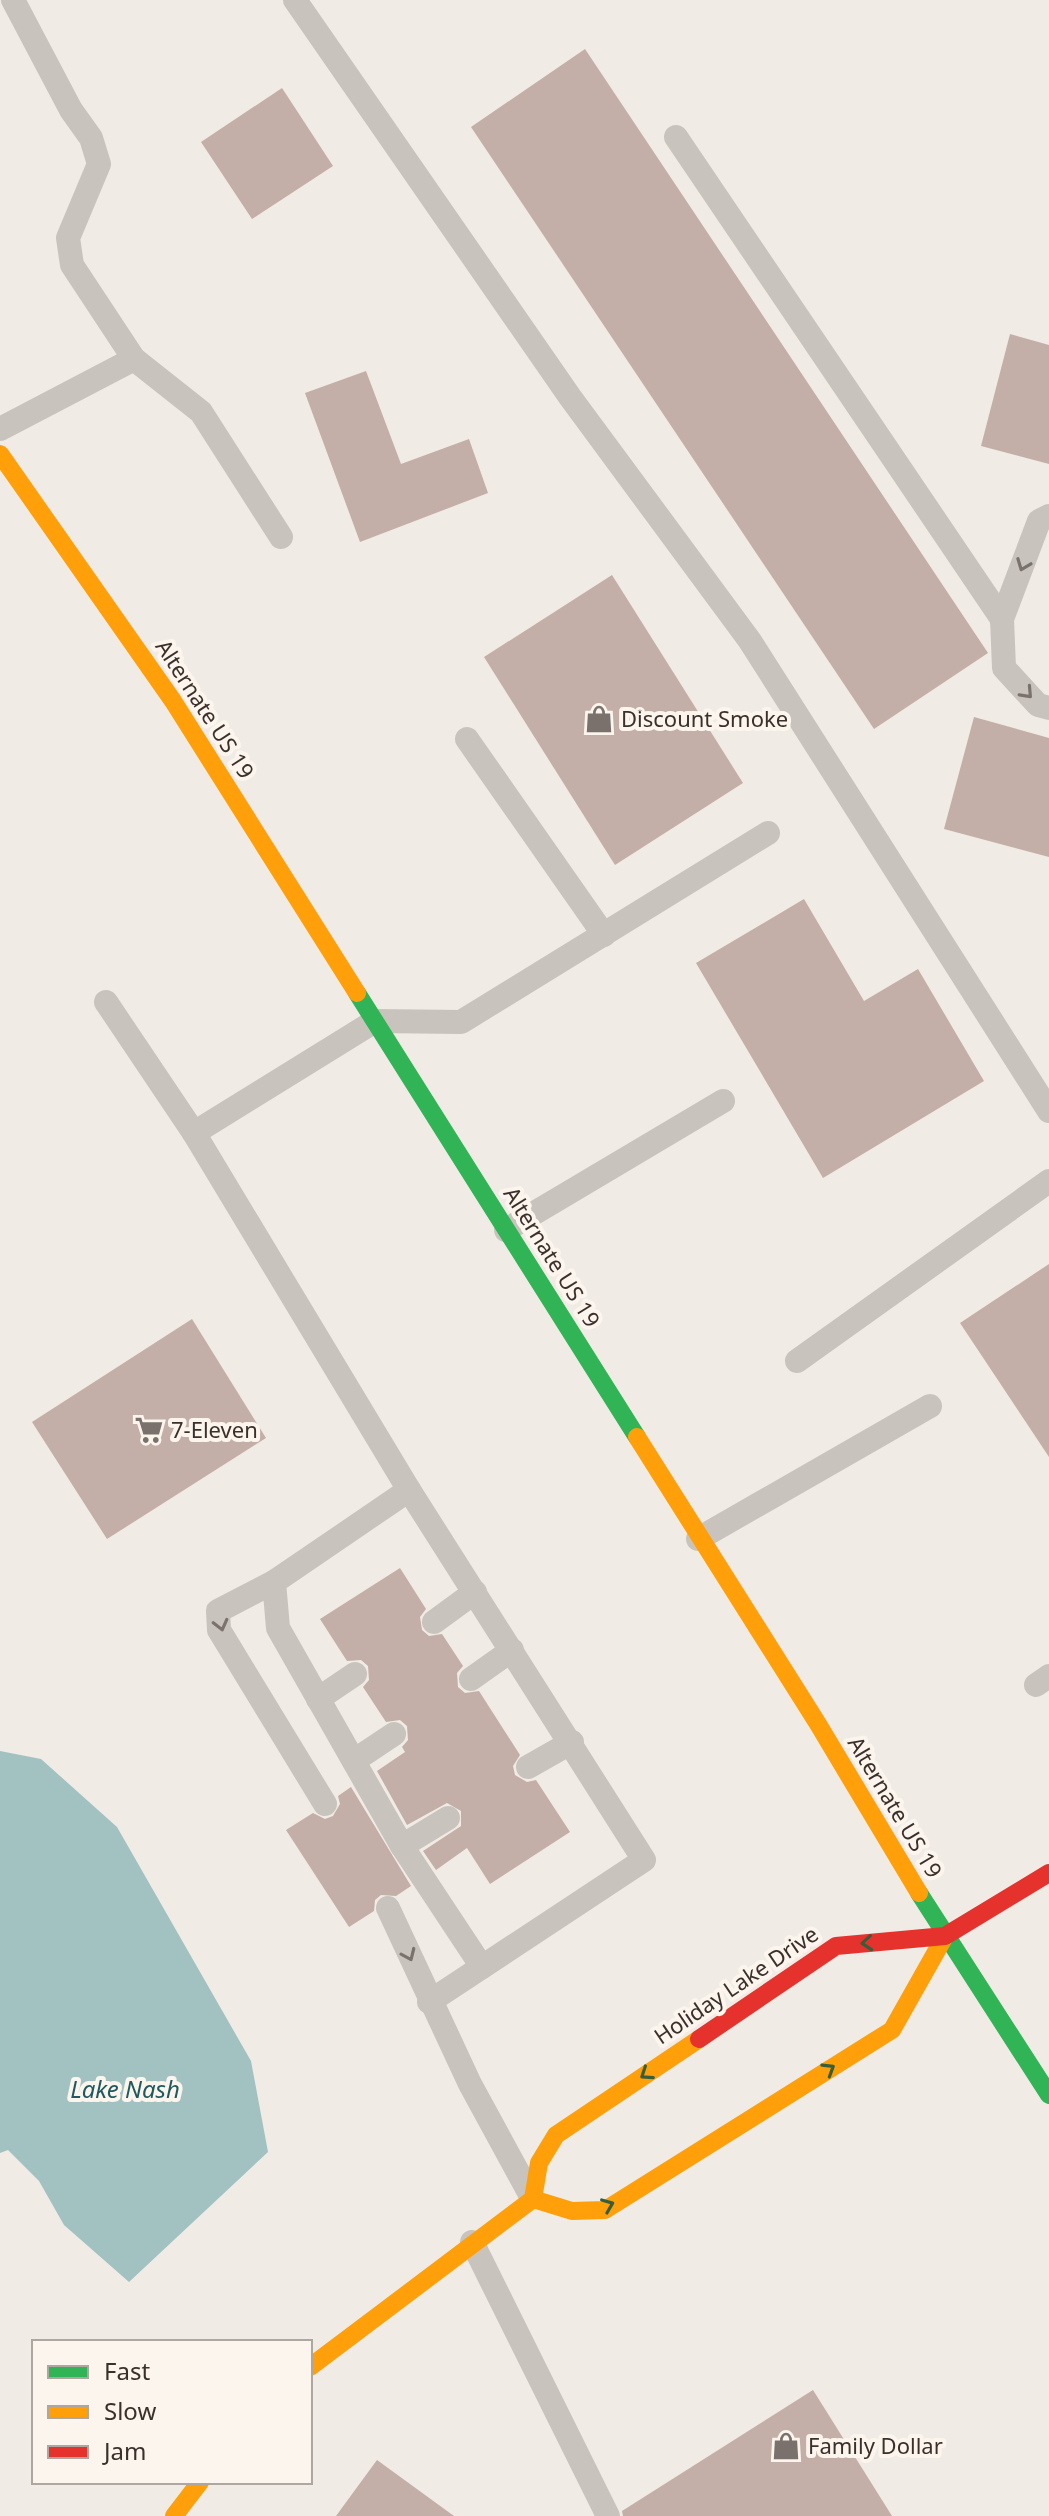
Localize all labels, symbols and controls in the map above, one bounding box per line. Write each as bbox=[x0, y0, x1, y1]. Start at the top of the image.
one-way arrow bbox=[1016, 557, 1033, 571]
street label: Alternate US 19 bbox=[150, 633, 262, 784]
one-way arrow bbox=[1018, 684, 1033, 698]
place label: Discount Smoke bbox=[621, 703, 788, 733]
shop icon: Discount Smoke bbox=[584, 704, 614, 734]
street label: Alternate US 19 bbox=[498, 1181, 608, 1332]
place label: 7-Eleven bbox=[171, 1414, 258, 1444]
supermarket icon: 7-Eleven bbox=[134, 1415, 164, 1445]
one-way arrow bbox=[212, 1618, 229, 1631]
street label: Alternate US 19 bbox=[842, 1730, 950, 1883]
street label: Holiday Lake Drive bbox=[647, 1918, 823, 2050]
one-way arrow bbox=[860, 1935, 873, 1952]
one-way arrow bbox=[399, 1947, 415, 1961]
one-way arrow bbox=[641, 2064, 655, 2079]
one-way arrow bbox=[820, 2064, 835, 2079]
water label: Lake Nash bbox=[70, 2072, 180, 2105]
one-way arrow bbox=[600, 2198, 614, 2215]
legend bbox=[32, 2340, 312, 2484]
text: Fast bbox=[104, 2354, 150, 2387]
text: Slow bbox=[104, 2394, 156, 2427]
place label: Family Dollar bbox=[808, 2430, 943, 2460]
shop icon: Family Dollar bbox=[771, 2431, 801, 2461]
text: Jam bbox=[102, 2434, 146, 2467]

